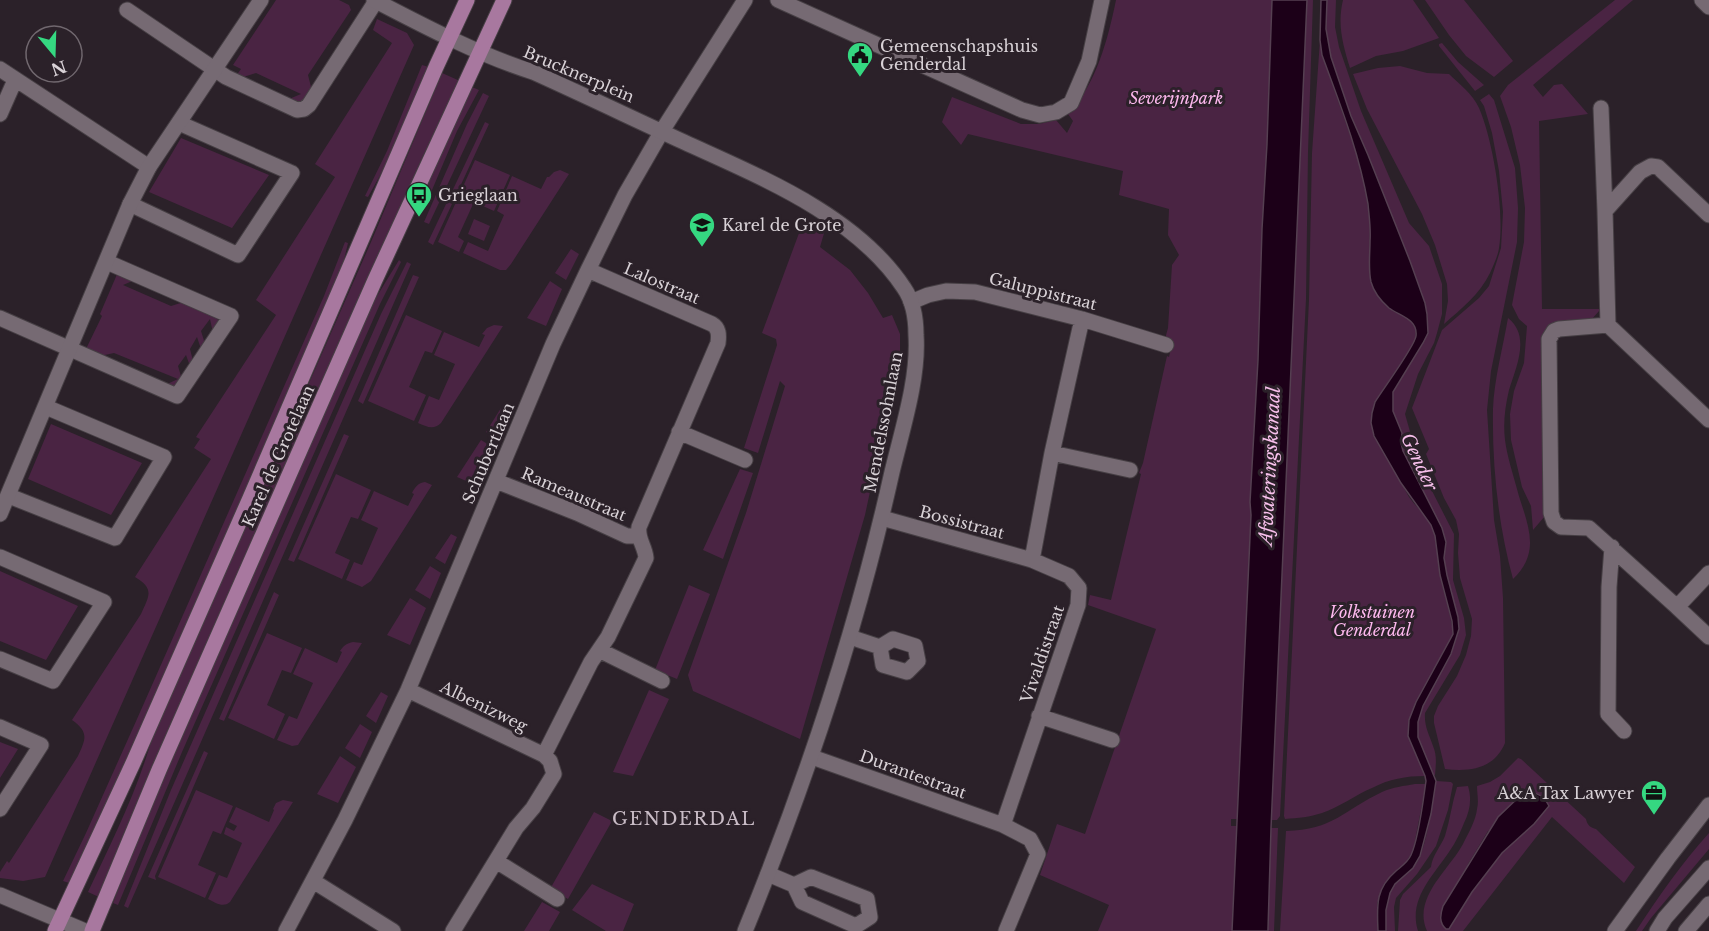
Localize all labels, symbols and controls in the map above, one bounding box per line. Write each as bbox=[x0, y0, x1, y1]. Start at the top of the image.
north arrow bbox=[24, 24, 84, 84]
place label: Gemeenschapshuis Genderdal bbox=[880, 36, 1038, 74]
public building icon: Gemeenschapshuis Genderdal bbox=[845, 40, 875, 78]
street label: Brucknerplein bbox=[521, 42, 637, 106]
text: N bbox=[49, 56, 69, 80]
park label: Severijnpark bbox=[1129, 88, 1223, 108]
bus stop icon: Grieglaan bbox=[404, 180, 434, 218]
place label: Grieglaan bbox=[438, 185, 518, 205]
school or university icon: Karel de Grote bbox=[687, 210, 717, 248]
place label: Karel de Grote bbox=[722, 215, 841, 235]
street label: Lalostraat bbox=[621, 258, 703, 308]
street label: Galuppistraat bbox=[987, 268, 1099, 314]
street label: Mendelssohnlaan bbox=[860, 350, 906, 494]
street label: Karel de Grotelaan bbox=[238, 382, 318, 530]
water label: Afwateringskanaal bbox=[1255, 386, 1285, 548]
street label: Schubertlaan bbox=[458, 399, 518, 507]
water label: Gender bbox=[1396, 430, 1442, 495]
street label: Rameaustraat bbox=[518, 463, 630, 525]
street label: Bossistraat bbox=[917, 501, 1007, 543]
street label: Vivaldistraat bbox=[1016, 602, 1068, 707]
park label: Volkstuinen Genderdal bbox=[1329, 602, 1415, 640]
street label: Albenizweg bbox=[436, 676, 531, 736]
street label: Durantestraat bbox=[857, 745, 969, 803]
office icon: A&A Tax Lawyer bbox=[1639, 778, 1669, 816]
place label: A&A Tax Lawyer bbox=[1496, 783, 1634, 803]
district label: GENDERDAL bbox=[612, 808, 756, 830]

